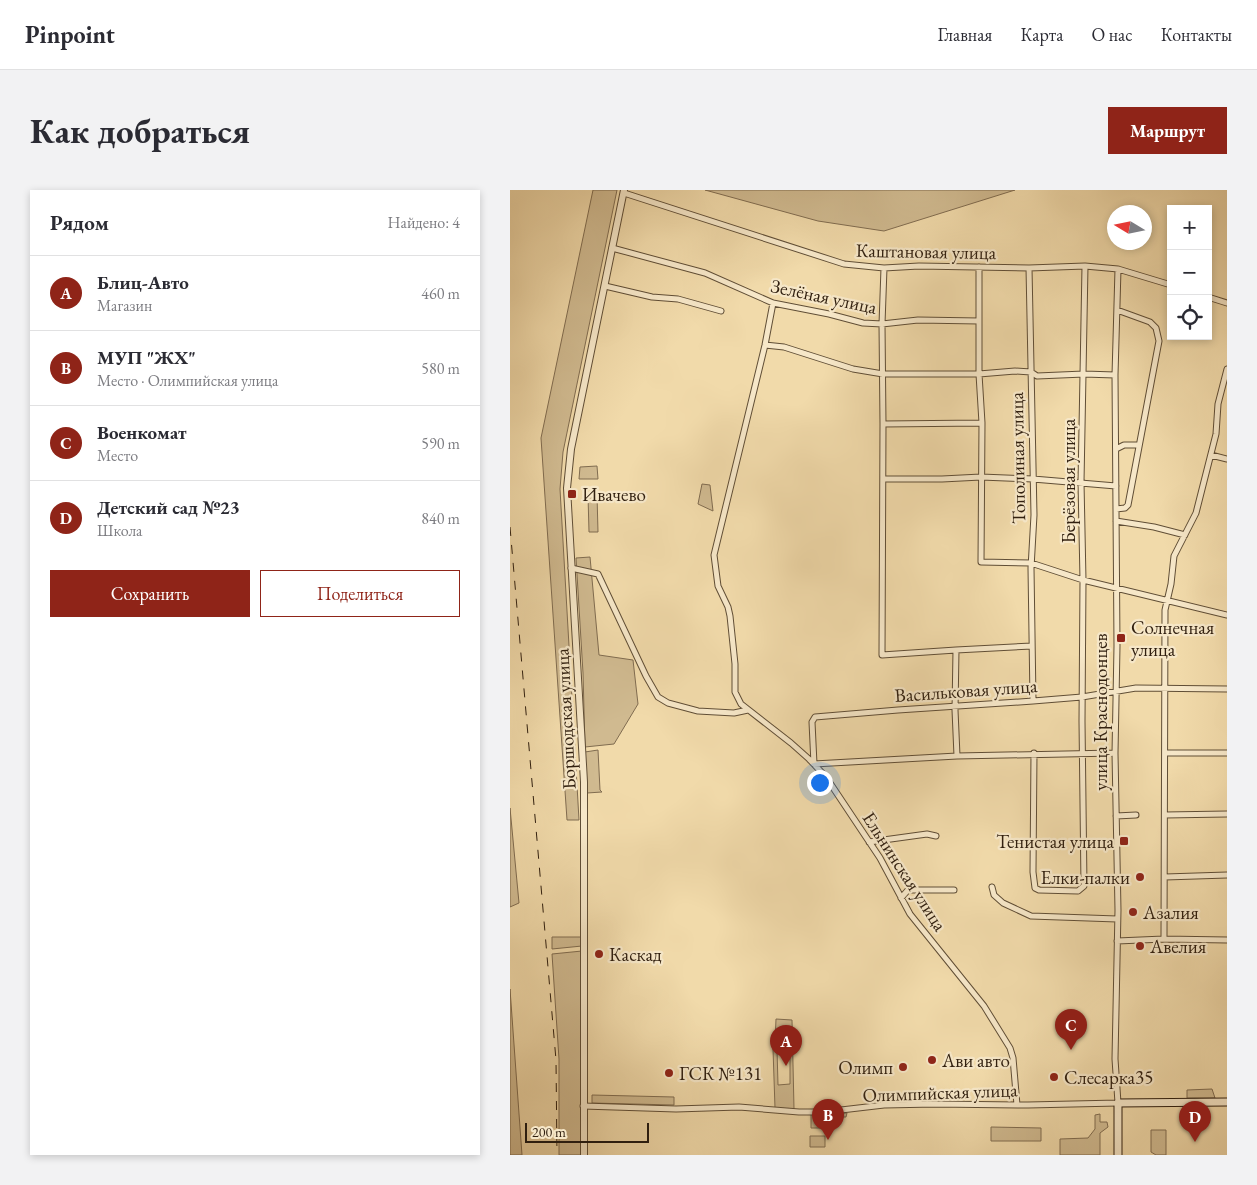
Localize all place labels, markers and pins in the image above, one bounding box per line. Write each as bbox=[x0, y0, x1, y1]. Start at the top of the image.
place label: Ивачево bbox=[582, 482, 646, 507]
marker: Ивачево bbox=[566, 488, 578, 500]
place label: Солнечная улица bbox=[1131, 615, 1215, 662]
marker: Солнечная улица bbox=[1115, 632, 1127, 644]
place label: Тенистая улица bbox=[996, 829, 1114, 854]
marker: Тенистая улица bbox=[1118, 835, 1130, 847]
place label: Елки-палки bbox=[1040, 865, 1130, 890]
marker: Елки-палки bbox=[1134, 871, 1146, 883]
place label: Азалия bbox=[1142, 900, 1199, 925]
marker: Азалия bbox=[1127, 906, 1139, 918]
place label: Авелия bbox=[1149, 934, 1207, 959]
marker: Авелия bbox=[1134, 940, 1146, 952]
place label: Каскад bbox=[609, 942, 662, 967]
marker: Каскад bbox=[593, 948, 605, 960]
pin: C bbox=[1055, 1009, 1087, 1050]
pin: A bbox=[770, 1025, 802, 1066]
place label: Ави авто bbox=[941, 1048, 1010, 1073]
marker: Ави авто bbox=[926, 1054, 938, 1066]
place label: Олимп bbox=[838, 1055, 893, 1080]
place label: ГСК №131 bbox=[679, 1061, 762, 1086]
marker: Олимп bbox=[897, 1061, 909, 1073]
place label: Слесарка35 bbox=[1064, 1065, 1153, 1090]
marker: ГСК №131 bbox=[663, 1067, 675, 1079]
marker: Слесарка35 bbox=[1048, 1071, 1060, 1083]
pin: B bbox=[812, 1099, 844, 1140]
pin: D bbox=[1179, 1101, 1211, 1142]

